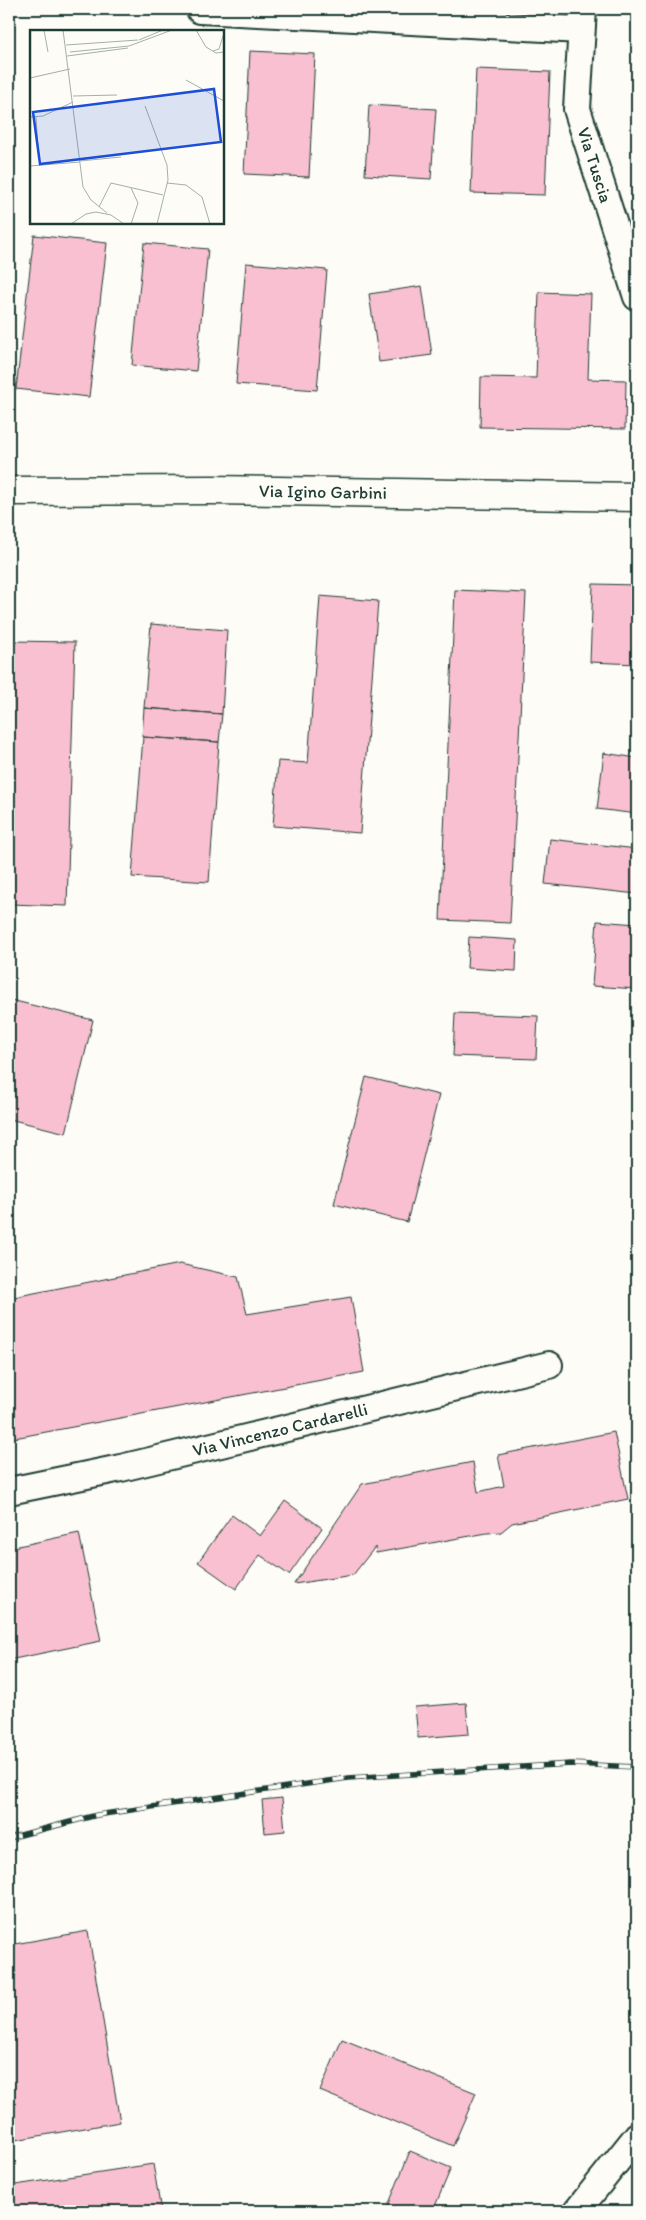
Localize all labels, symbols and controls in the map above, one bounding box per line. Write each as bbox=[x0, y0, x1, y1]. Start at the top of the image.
inset map bbox=[30, 30, 224, 224]
street label: Via Tuscia bbox=[573, 125, 617, 206]
street label: Via Igino Garbini bbox=[259, 480, 387, 504]
street label: Via Vincenzo Cardarelli bbox=[190, 1398, 370, 1461]

